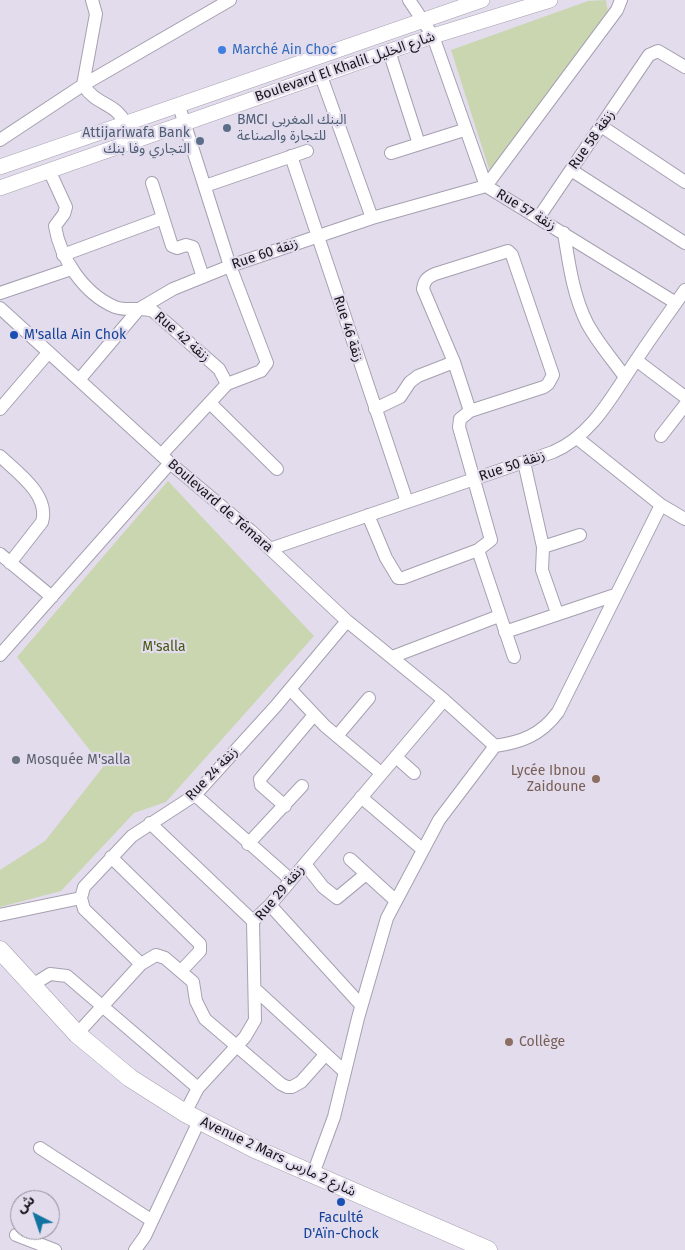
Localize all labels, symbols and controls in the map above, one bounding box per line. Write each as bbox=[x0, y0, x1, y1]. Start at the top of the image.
street label: Boulevard El Khalil شارع الخليل bbox=[253, 28, 437, 106]
place label: Marché Ain Choc bbox=[232, 42, 336, 58]
marker: Marché Ain Choc bbox=[216, 44, 228, 56]
street label: Rue 58 زنقة bbox=[565, 107, 619, 173]
place label: BMCI البنك المغربي للتجارة والصناعة bbox=[237, 112, 347, 144]
marker: BMCI البنك المغربي للتجارة والصناعة bbox=[221, 122, 233, 134]
place label: Attijariwafa Bank التجاري وفا بنك bbox=[82, 125, 190, 158]
marker: Attijariwafa Bank التجاري وفا بنك bbox=[194, 135, 206, 147]
street label: Rue 57 زنقة bbox=[493, 186, 559, 234]
street label: Rue 60 زنقة bbox=[230, 235, 300, 273]
street label: Rue 46 زنقة bbox=[329, 294, 367, 364]
street label: Rue 42 زنقة bbox=[151, 308, 213, 366]
place label: M'salla Ain Chok bbox=[24, 327, 126, 343]
marker: M'salla Ain Chok bbox=[8, 329, 20, 341]
street label: Rue 50 زنقة bbox=[477, 447, 547, 485]
street label: Boulevard de Témara bbox=[164, 456, 276, 556]
park label: M'salla bbox=[142, 639, 186, 655]
street label: Rue 24 زنقة bbox=[182, 744, 242, 804]
place label: Mosquée M'salla bbox=[26, 752, 131, 768]
marker: Mosquée M'salla bbox=[10, 754, 22, 766]
place label: Lycée Ibnou Zaidoune bbox=[511, 763, 586, 796]
marker: Lycée Ibnou Zaidoune bbox=[590, 773, 602, 785]
street label: Rue 29 زنقة bbox=[252, 862, 308, 924]
place label: Collège bbox=[519, 1034, 565, 1050]
marker: Collège bbox=[503, 1036, 515, 1048]
street label: Avenue 2 Mars شارع 2 مارس bbox=[198, 1114, 358, 1200]
north arrow bbox=[10, 1190, 60, 1240]
text: ش bbox=[13, 1191, 38, 1217]
marker: Faculté D'Aïn-Chock bbox=[335, 1196, 347, 1208]
place label: Faculté D'Aïn-Chock bbox=[303, 1210, 379, 1242]

